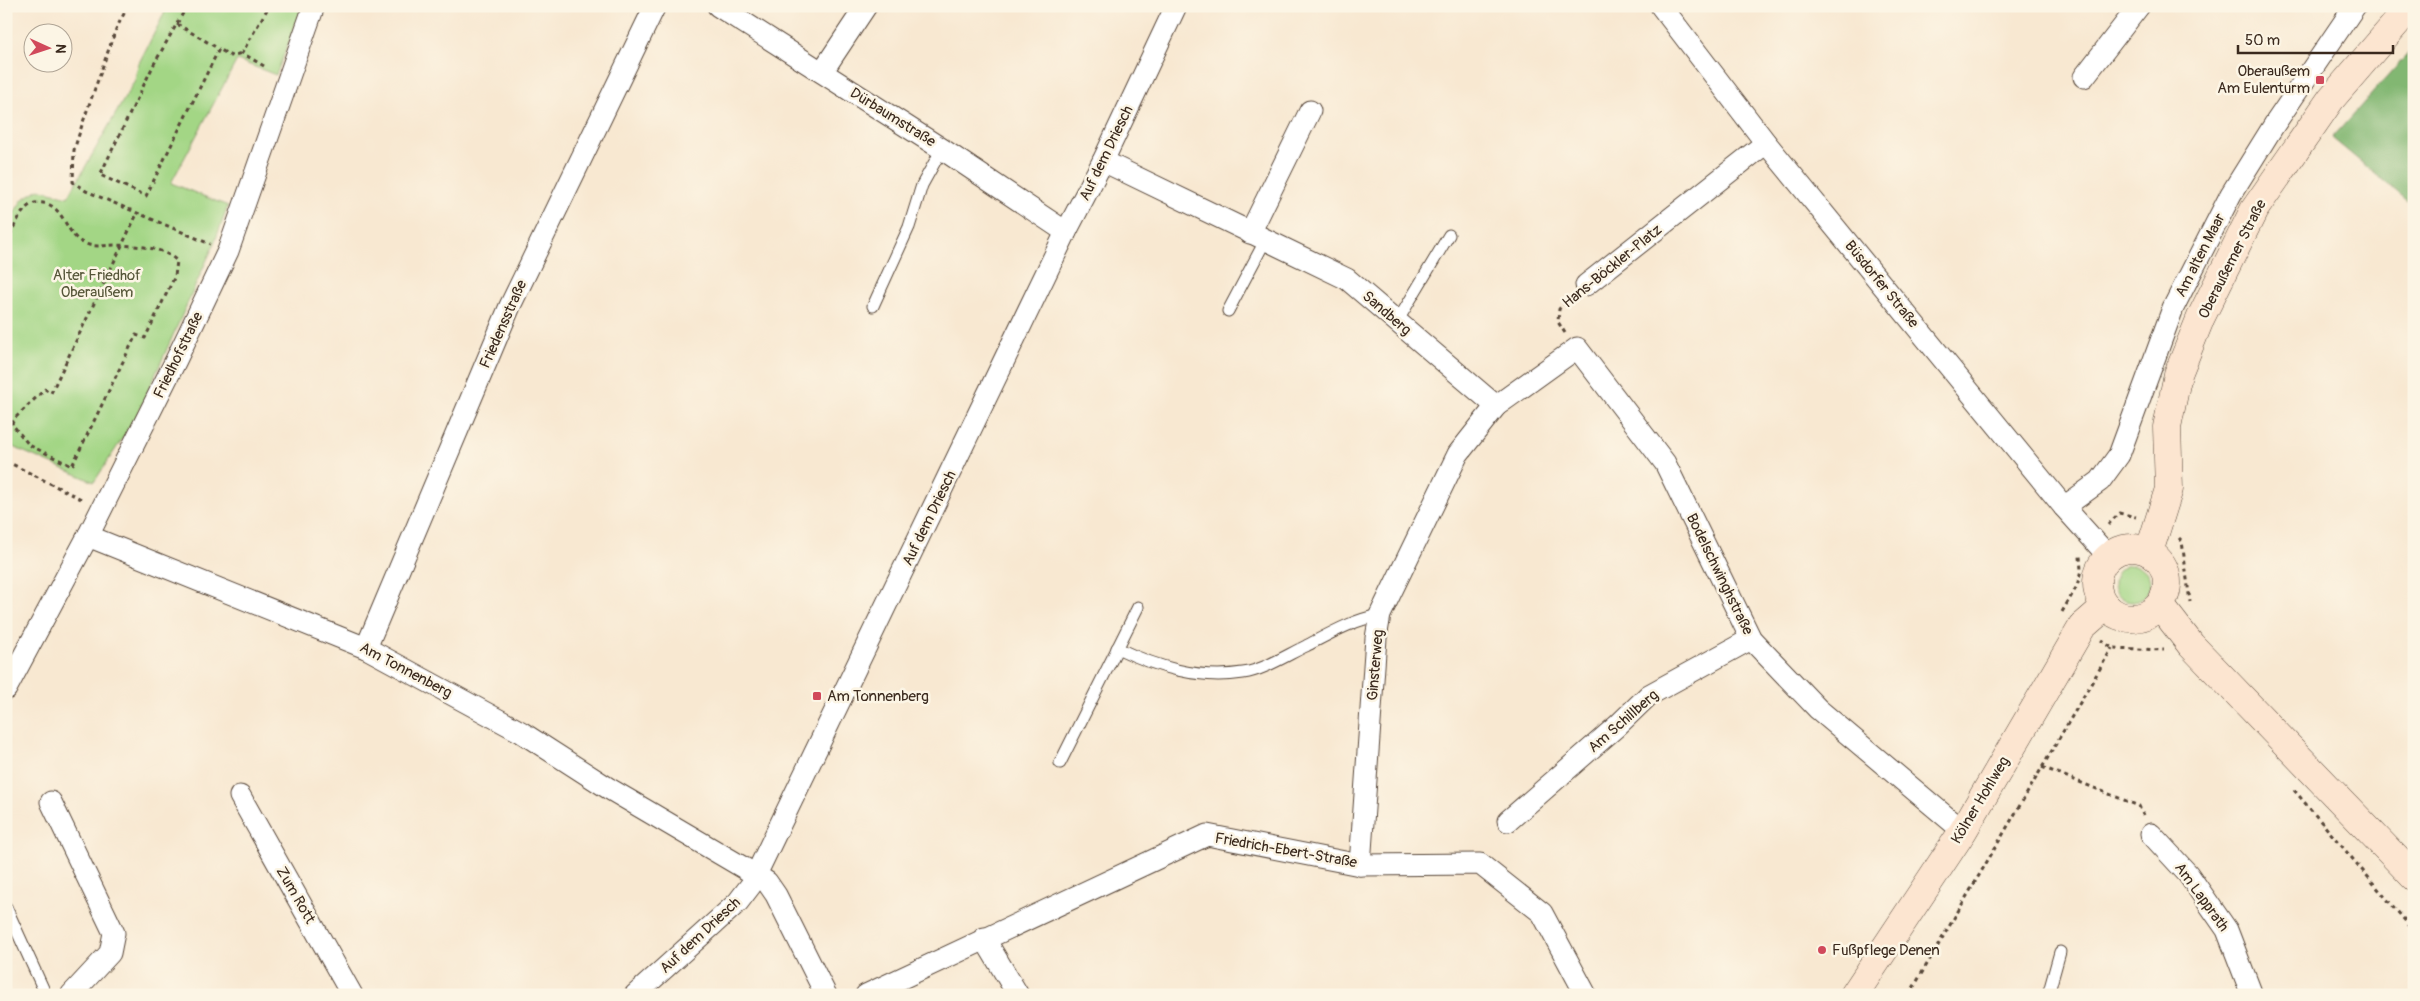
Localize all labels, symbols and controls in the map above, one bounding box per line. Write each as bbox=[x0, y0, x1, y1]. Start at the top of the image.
north arrow bbox=[22, 22, 72, 72]
scale bar bbox=[2238, 22, 2392, 54]
text: 50 m bbox=[2245, 31, 2280, 50]
text: N bbox=[52, 43, 69, 54]
place label: Oberaußem Am Eulenturm bbox=[2217, 62, 2310, 98]
marker: Oberaußem Am Eulenturm bbox=[2314, 74, 2326, 86]
street label: Dürbaumstraße bbox=[846, 84, 940, 152]
street label: Auf dem Driesch bbox=[1075, 103, 1138, 204]
street label: Oberaußemer Straße bbox=[2194, 196, 2271, 322]
street label: Am alten Maar bbox=[2171, 210, 2230, 300]
street label: Hans-Böckler-Platz bbox=[1559, 220, 1666, 312]
street label: Büsdorfer Straße bbox=[1840, 237, 1923, 332]
park label: Alter Friedhof Oberaußem bbox=[53, 266, 141, 302]
street label: Friedensstraße bbox=[476, 277, 532, 371]
street label: Sandberg bbox=[1358, 287, 1415, 340]
street label: Friedhofstraße bbox=[149, 308, 208, 401]
street label: Auf dem Driesch bbox=[898, 468, 961, 569]
street label: Bodelschwinghstraße bbox=[1682, 510, 1757, 639]
street label: Ginsterweg bbox=[1363, 629, 1388, 701]
street label: Am Tonnenberg bbox=[356, 638, 455, 703]
street label: Am Schillberg bbox=[1584, 686, 1662, 757]
place label: Am Tonnenberg bbox=[827, 687, 929, 706]
marker: Am Tonnenberg bbox=[811, 690, 823, 702]
street label: Kölner Hohlweg bbox=[1947, 753, 2014, 847]
street label: Friedrich-Ebert-Straße bbox=[1213, 829, 1359, 872]
street label: Am Lapprath bbox=[2170, 859, 2233, 935]
street label: Zum Rott bbox=[272, 863, 320, 928]
street label: Auf dem Driesch bbox=[656, 893, 745, 978]
place label: Fußpflege Denen bbox=[1832, 941, 1940, 960]
marker: Fußpflege Denen bbox=[1816, 944, 1828, 956]

